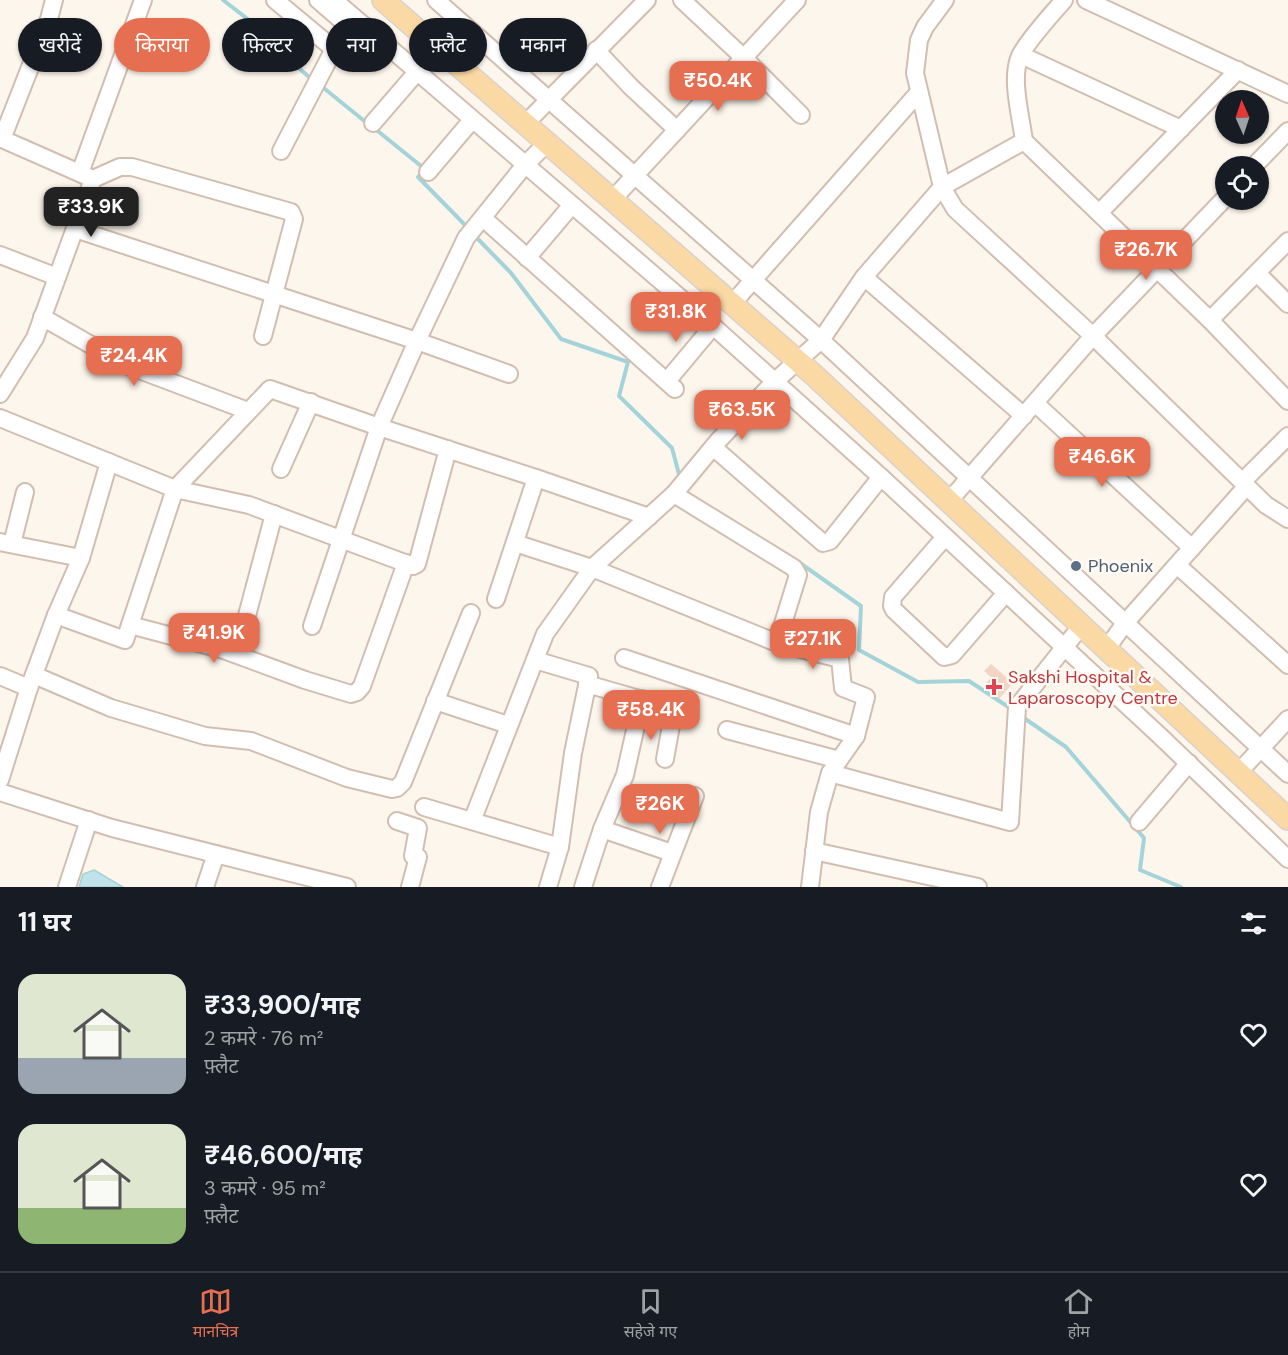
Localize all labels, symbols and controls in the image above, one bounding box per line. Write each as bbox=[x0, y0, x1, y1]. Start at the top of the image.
chip: खरीदें bbox=[18, 18, 102, 72]
chip: किराया bbox=[114, 18, 210, 72]
chip: फ़िल्टर bbox=[222, 18, 314, 72]
chip: नया bbox=[326, 18, 397, 72]
chip: फ़्लैट bbox=[409, 18, 487, 72]
chip: मकान bbox=[499, 18, 587, 72]
pin: ₹50.4K bbox=[669, 61, 767, 112]
text: ₹50.4K bbox=[683, 67, 753, 93]
north arrow bbox=[1215, 90, 1269, 144]
map controls bbox=[1215, 90, 1269, 210]
button: locate bbox=[1215, 156, 1269, 210]
pin: ₹33.9K bbox=[42, 187, 140, 238]
text: ₹33.9K bbox=[58, 193, 124, 219]
pin: ₹26.7K bbox=[1097, 230, 1195, 281]
text: ₹26.7K bbox=[1114, 236, 1178, 262]
pin: ₹31.8K bbox=[627, 292, 725, 343]
text: ₹31.8K bbox=[645, 298, 707, 324]
pin: ₹24.4K bbox=[85, 336, 183, 387]
text: ₹24.4K bbox=[100, 342, 168, 368]
pin: ₹63.5K bbox=[693, 390, 791, 441]
text: ₹63.5K bbox=[708, 396, 776, 422]
pin: ₹46.6K bbox=[1053, 437, 1151, 488]
text: ₹46.6K bbox=[1068, 443, 1136, 469]
place label: Phoenix bbox=[1088, 554, 1153, 578]
marker: Phoenix bbox=[1069, 559, 1083, 573]
pin: ₹41.9K bbox=[165, 613, 263, 664]
text: ₹41.9K bbox=[183, 619, 245, 645]
pin: ₹27.1K bbox=[764, 619, 862, 670]
text: ₹27.1K bbox=[784, 625, 842, 651]
place label: Sakshi Hospital & Laparoscopy Centre bbox=[1008, 665, 1178, 710]
marker: Sakshi Hospital & Laparoscopy Centre bbox=[985, 678, 1003, 696]
pin: ₹58.4K bbox=[602, 690, 700, 741]
text: ₹58.4K bbox=[617, 696, 685, 722]
pin: ₹26K bbox=[624, 784, 696, 835]
text: ₹26K bbox=[635, 790, 685, 816]
text: 11 घर bbox=[18, 905, 71, 939]
icon: filters bbox=[1237, 907, 1270, 940]
text: ₹33,900/माह bbox=[204, 988, 360, 1022]
icon: home bbox=[66, 998, 138, 1070]
icon: heart bbox=[1237, 1018, 1270, 1051]
text: 2 कमरे · 76 m² bbox=[204, 1025, 323, 1051]
text: फ़्लैट bbox=[204, 1053, 239, 1079]
text: ₹46,600/माह bbox=[204, 1138, 362, 1172]
icon: home bbox=[66, 1148, 138, 1220]
icon: heart bbox=[1237, 1168, 1270, 1201]
text: 3 कमरे · 95 m² bbox=[204, 1175, 326, 1201]
text: फ़्लैट bbox=[204, 1203, 239, 1229]
tab: मानचित्र bbox=[193, 1285, 238, 1344]
tab: सहेजे गए bbox=[624, 1285, 677, 1344]
tab: होम bbox=[1062, 1285, 1095, 1344]

